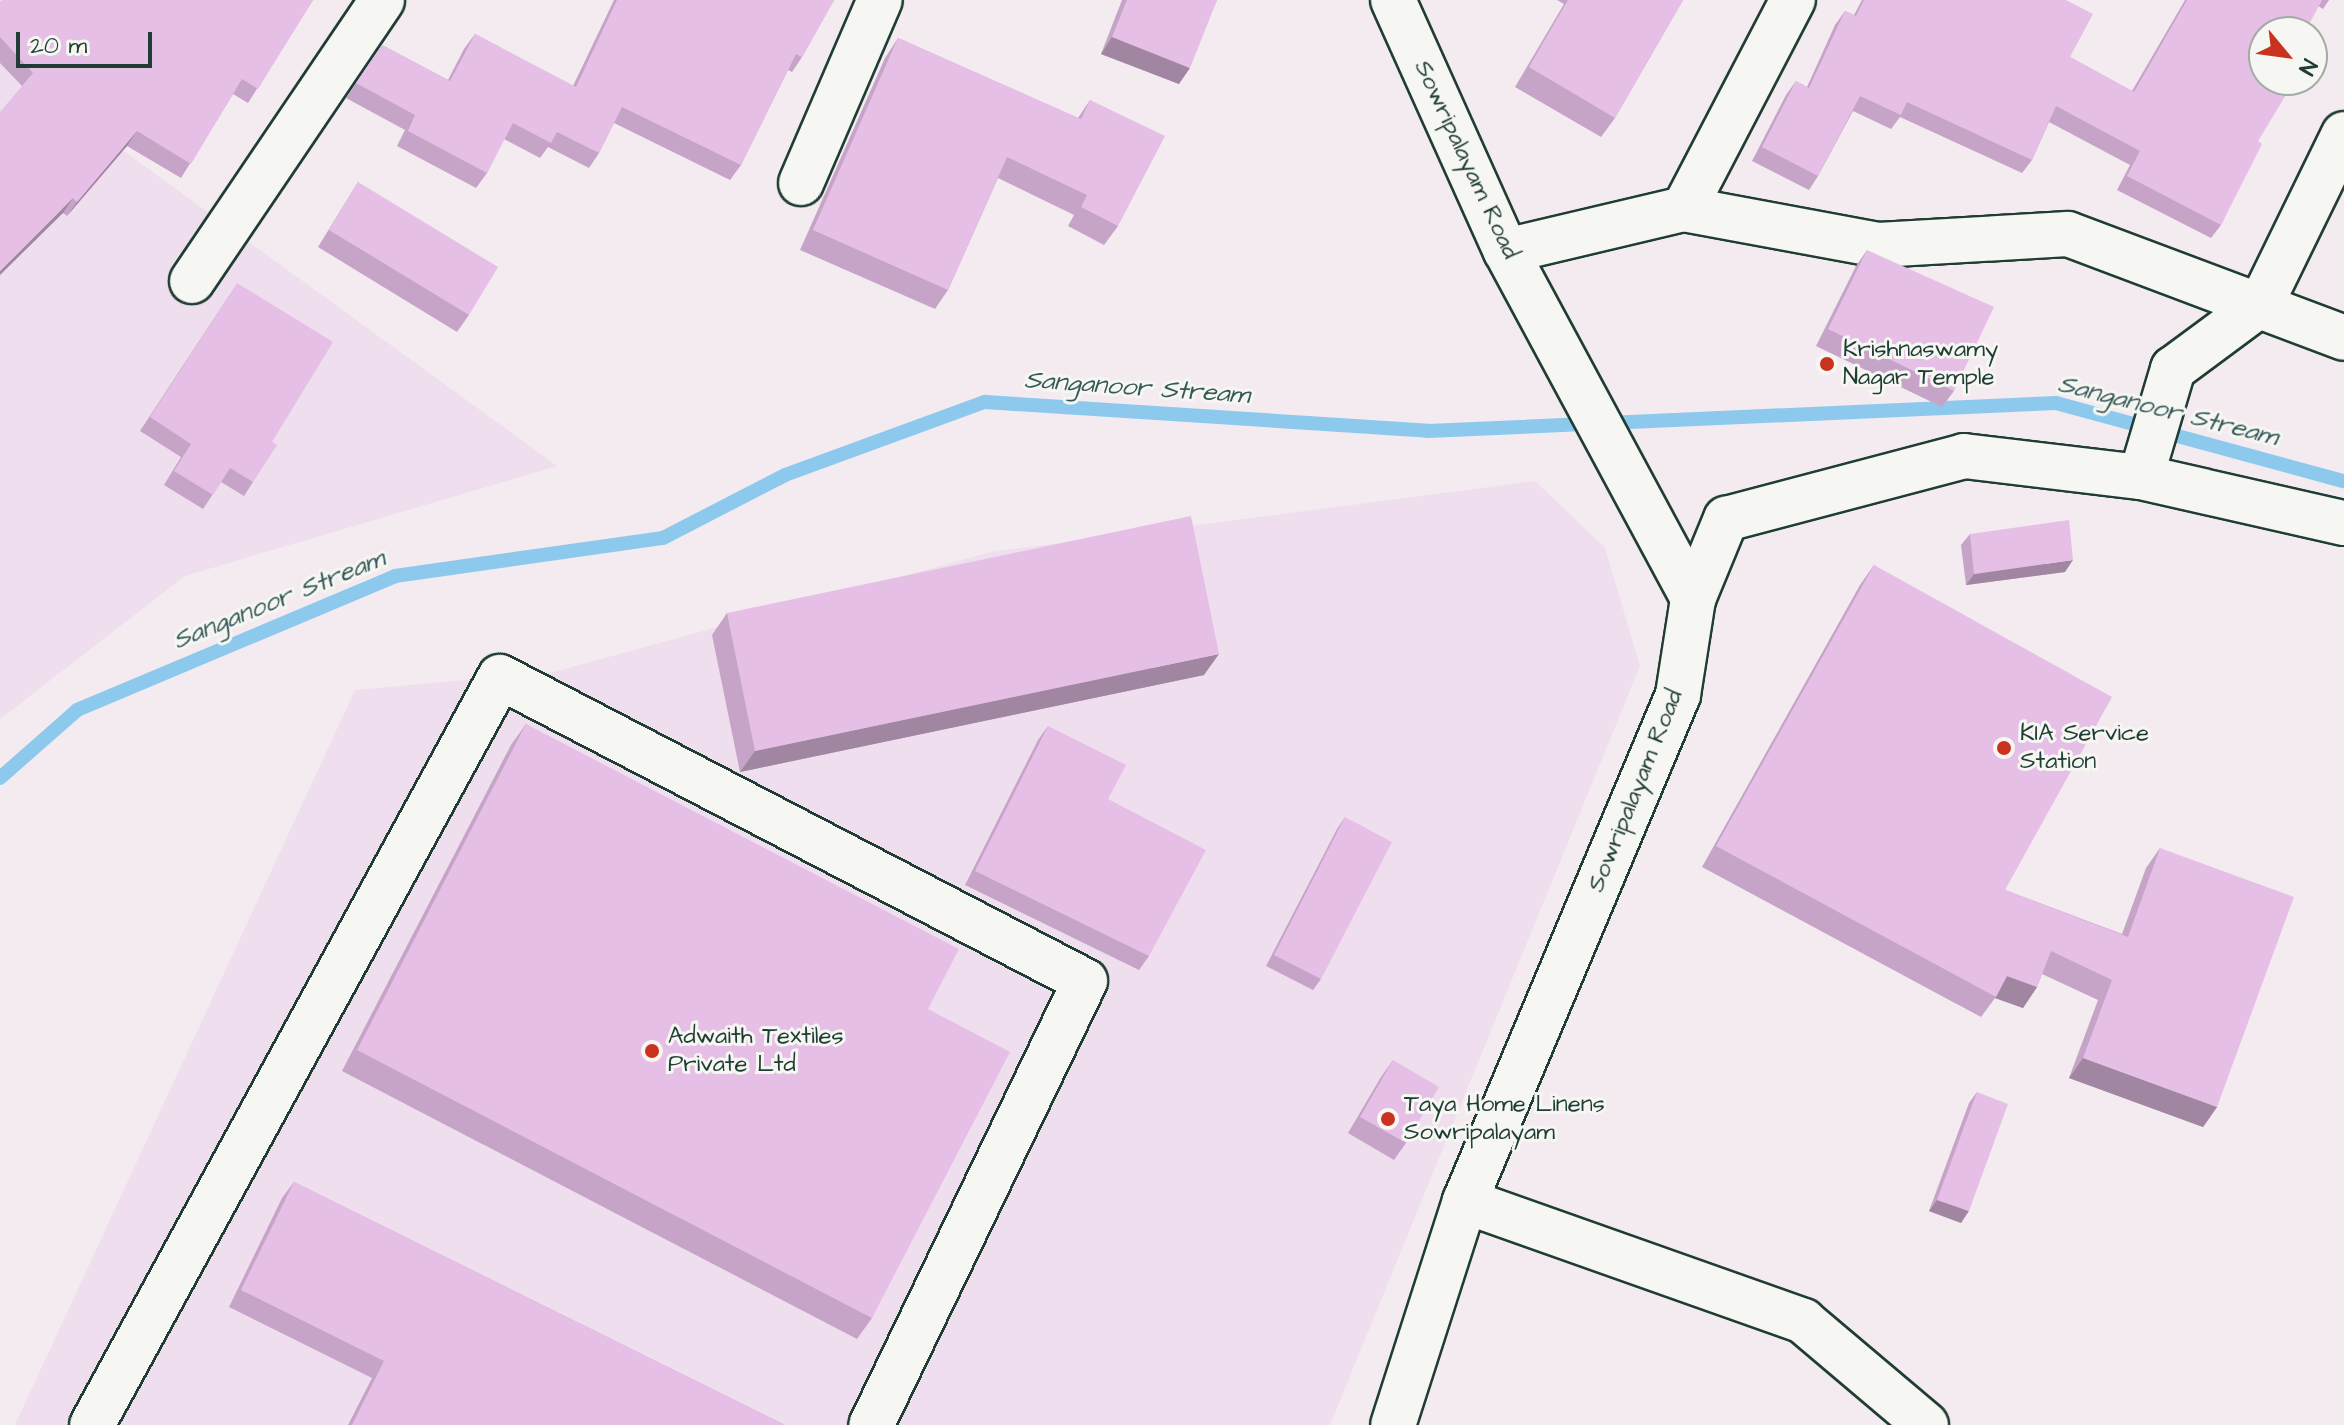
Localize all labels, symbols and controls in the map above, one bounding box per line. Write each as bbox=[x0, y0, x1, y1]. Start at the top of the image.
scale bar bbox=[20, 16, 156, 66]
north arrow bbox=[2248, 16, 2328, 96]
text: 20 m bbox=[30, 29, 87, 63]
text: N bbox=[2291, 53, 2325, 80]
street label: Sowripalayam Road bbox=[1407, 56, 1525, 264]
place label: Krishnaswamy Nagar Temple bbox=[1843, 336, 1998, 392]
marker: Krishnaswamy Nagar Temple bbox=[1818, 355, 1836, 373]
water label: Sanganoor Stream bbox=[1023, 365, 1251, 411]
water label: Sanganoor Stream bbox=[2055, 369, 2281, 453]
water label: Sanganoor Stream bbox=[169, 543, 389, 657]
street label: Sowripalayam Road bbox=[1582, 686, 1690, 896]
place label: KIA Service Station bbox=[2020, 720, 2149, 776]
marker: KIA Service Station bbox=[1995, 739, 2013, 757]
place label: Adwaith Textiles Private Ltd bbox=[668, 1023, 844, 1079]
marker: Adwaith Textiles Private Ltd bbox=[643, 1042, 661, 1060]
place label: Taya Home Linens Sowripalayam bbox=[1404, 1091, 1605, 1147]
marker: Taya Home Linens Sowripalayam bbox=[1379, 1110, 1397, 1128]

